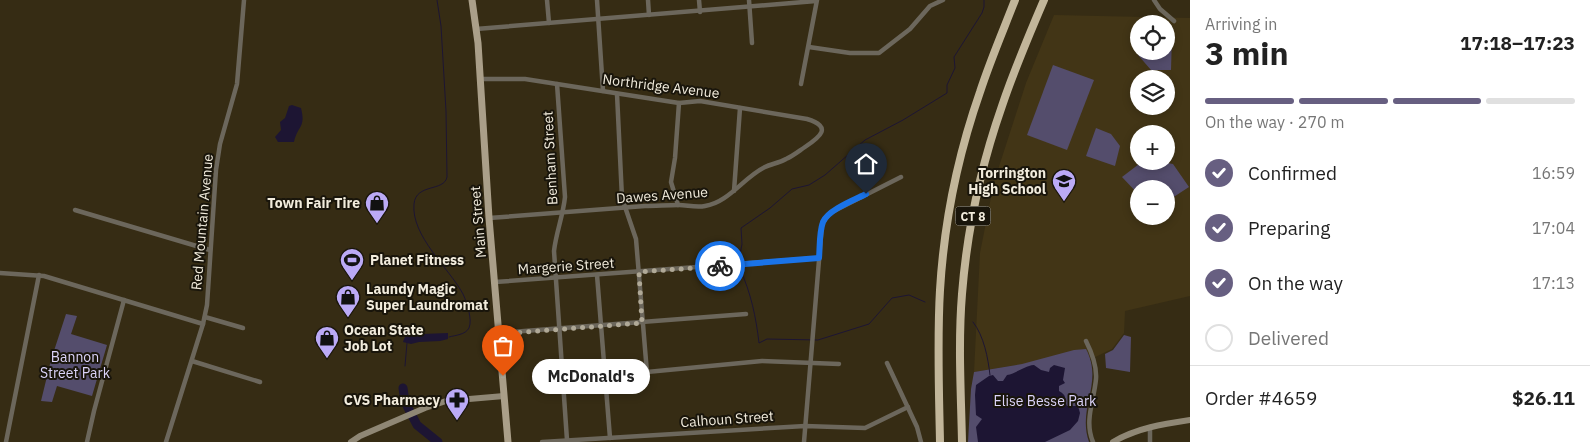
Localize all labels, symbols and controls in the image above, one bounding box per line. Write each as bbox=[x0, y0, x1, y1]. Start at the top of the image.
text: Arriving in bbox=[1205, 14, 1277, 34]
map controls bbox=[1130, 15, 1175, 225]
button: locate bbox=[1130, 15, 1175, 60]
text: 17:18–17:23 bbox=[1460, 31, 1575, 55]
text: 3 min bbox=[1205, 32, 1289, 74]
street label: Northridge Avenue bbox=[602, 70, 721, 102]
button: layers bbox=[1130, 70, 1175, 115]
street label: Benham Street bbox=[539, 110, 561, 205]
text: On the way · 270 m bbox=[1205, 112, 1344, 132]
button: + bbox=[1130, 125, 1175, 170]
pin bbox=[845, 143, 887, 194]
icon: home bbox=[852, 150, 880, 178]
street label: Red Mountain Avenue bbox=[187, 153, 217, 291]
icon: check bbox=[1205, 159, 1233, 187]
text: Confirmed bbox=[1248, 161, 1337, 185]
text: 16:59 bbox=[1532, 163, 1575, 183]
place label: Torrington High School bbox=[968, 164, 1046, 198]
school or university icon: Torrington High School bbox=[1051, 168, 1077, 202]
button: − bbox=[1130, 180, 1175, 225]
street label: Dawes Avenue bbox=[615, 183, 709, 207]
street label: Main Street bbox=[466, 185, 490, 259]
shop icon: Town Fair Tire bbox=[364, 190, 390, 224]
place label: Town Fair Tire bbox=[267, 194, 360, 212]
road number: CT 8 bbox=[956, 207, 990, 226]
icon: check bbox=[1205, 214, 1233, 242]
text: Preparing bbox=[1248, 216, 1330, 240]
text: 17:04 bbox=[1532, 218, 1575, 238]
courier bbox=[695, 241, 745, 291]
sports icon: Planet Fitness bbox=[339, 247, 365, 281]
place label: Planet Fitness bbox=[370, 251, 464, 269]
icon: bike bbox=[706, 252, 734, 280]
street label: Margerie Street bbox=[517, 254, 615, 278]
icon: check bbox=[1205, 269, 1233, 297]
text: On the way bbox=[1248, 271, 1343, 295]
text: 17:13 bbox=[1532, 273, 1575, 293]
place label: Laundy Magic Super Laundromat bbox=[366, 280, 488, 314]
shop icon: Laundy Magic Super Laundromat bbox=[335, 284, 361, 318]
place label: Ocean State Job Lot bbox=[344, 321, 424, 355]
shop icon: Ocean State Job Lot bbox=[314, 325, 340, 359]
pin bbox=[482, 325, 524, 376]
text: Delivered bbox=[1248, 326, 1329, 350]
icon: bag bbox=[489, 332, 517, 360]
park label: Bannon Street Park bbox=[40, 348, 111, 382]
callout: McDonald's bbox=[533, 358, 650, 394]
text: McDonald's bbox=[547, 366, 635, 386]
text: Order #4659 bbox=[1205, 386, 1317, 410]
text: $26.11 bbox=[1512, 386, 1575, 410]
pharmacy icon: CVS Pharmacy bbox=[444, 387, 470, 421]
place label: CVS Pharmacy bbox=[344, 391, 441, 409]
park label: Elise Besse Park bbox=[994, 392, 1097, 410]
street label: Calhoun Street bbox=[680, 407, 774, 431]

